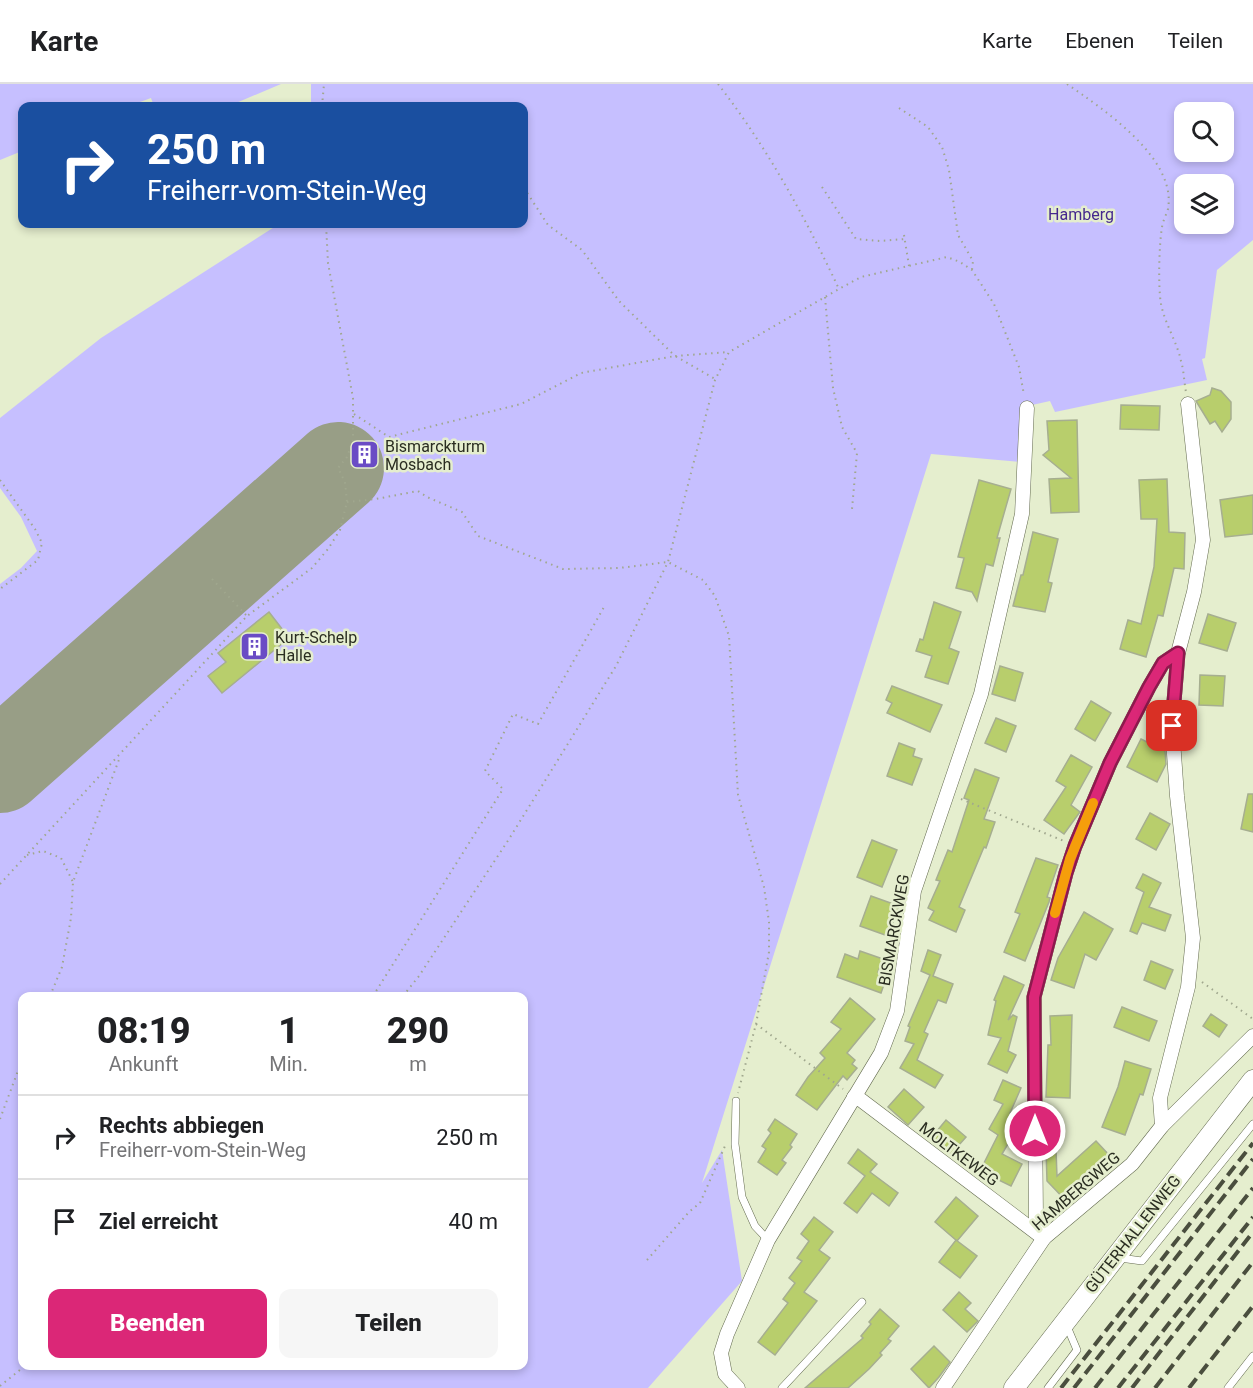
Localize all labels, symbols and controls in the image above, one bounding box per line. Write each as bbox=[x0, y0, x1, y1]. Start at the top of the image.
text: Karte bbox=[30, 25, 98, 58]
text: Karte bbox=[982, 29, 1032, 53]
text: Ebenen bbox=[1065, 29, 1134, 53]
text: Teilen bbox=[1167, 29, 1223, 53]
map controls bbox=[1174, 102, 1234, 234]
button: search bbox=[1174, 102, 1234, 162]
text: 250 m bbox=[147, 125, 266, 174]
icon: right bbox=[48, 126, 126, 204]
button: layers bbox=[1174, 174, 1234, 234]
text: Freiherr-vom-Stein-Weg bbox=[147, 175, 427, 207]
park label: Hamberg bbox=[1048, 205, 1114, 224]
place label: Bismarckturm Mosbach bbox=[385, 437, 485, 474]
building icon: Bismarckturm Mosbach bbox=[348, 439, 380, 471]
place label: Kurt-Schelp Halle bbox=[275, 628, 357, 665]
building icon: Kurt-Schelp Halle bbox=[238, 630, 270, 662]
pin bbox=[1146, 700, 1197, 751]
icon: arrive bbox=[1155, 709, 1188, 742]
street label: BISMARCKWEG bbox=[875, 873, 913, 987]
text: 08:19 bbox=[97, 1010, 190, 1052]
text: 1 bbox=[278, 1010, 299, 1052]
text: 290 bbox=[387, 1010, 449, 1052]
text: Ankunft bbox=[109, 1052, 179, 1076]
text: Min. bbox=[269, 1052, 308, 1076]
text: m bbox=[409, 1052, 427, 1076]
position arrow bbox=[1003, 1099, 1067, 1163]
text: Rechts abbiegen bbox=[99, 1113, 264, 1138]
street label: MOLTKEWEG bbox=[916, 1118, 1002, 1190]
icon: right bbox=[48, 1121, 81, 1154]
text: 250 m bbox=[436, 1125, 498, 1150]
text: Freiherr-vom-Stein-Weg bbox=[99, 1138, 306, 1162]
street label: HAMBERGWEG bbox=[1028, 1148, 1124, 1234]
street label: GÜTERHALLENWEG bbox=[1081, 1172, 1185, 1296]
icon: arrive bbox=[48, 1205, 81, 1238]
text: Ziel erreicht bbox=[99, 1209, 218, 1234]
text: 40 m bbox=[449, 1209, 498, 1234]
button: Beenden bbox=[48, 1289, 267, 1358]
button: Teilen bbox=[279, 1289, 498, 1358]

